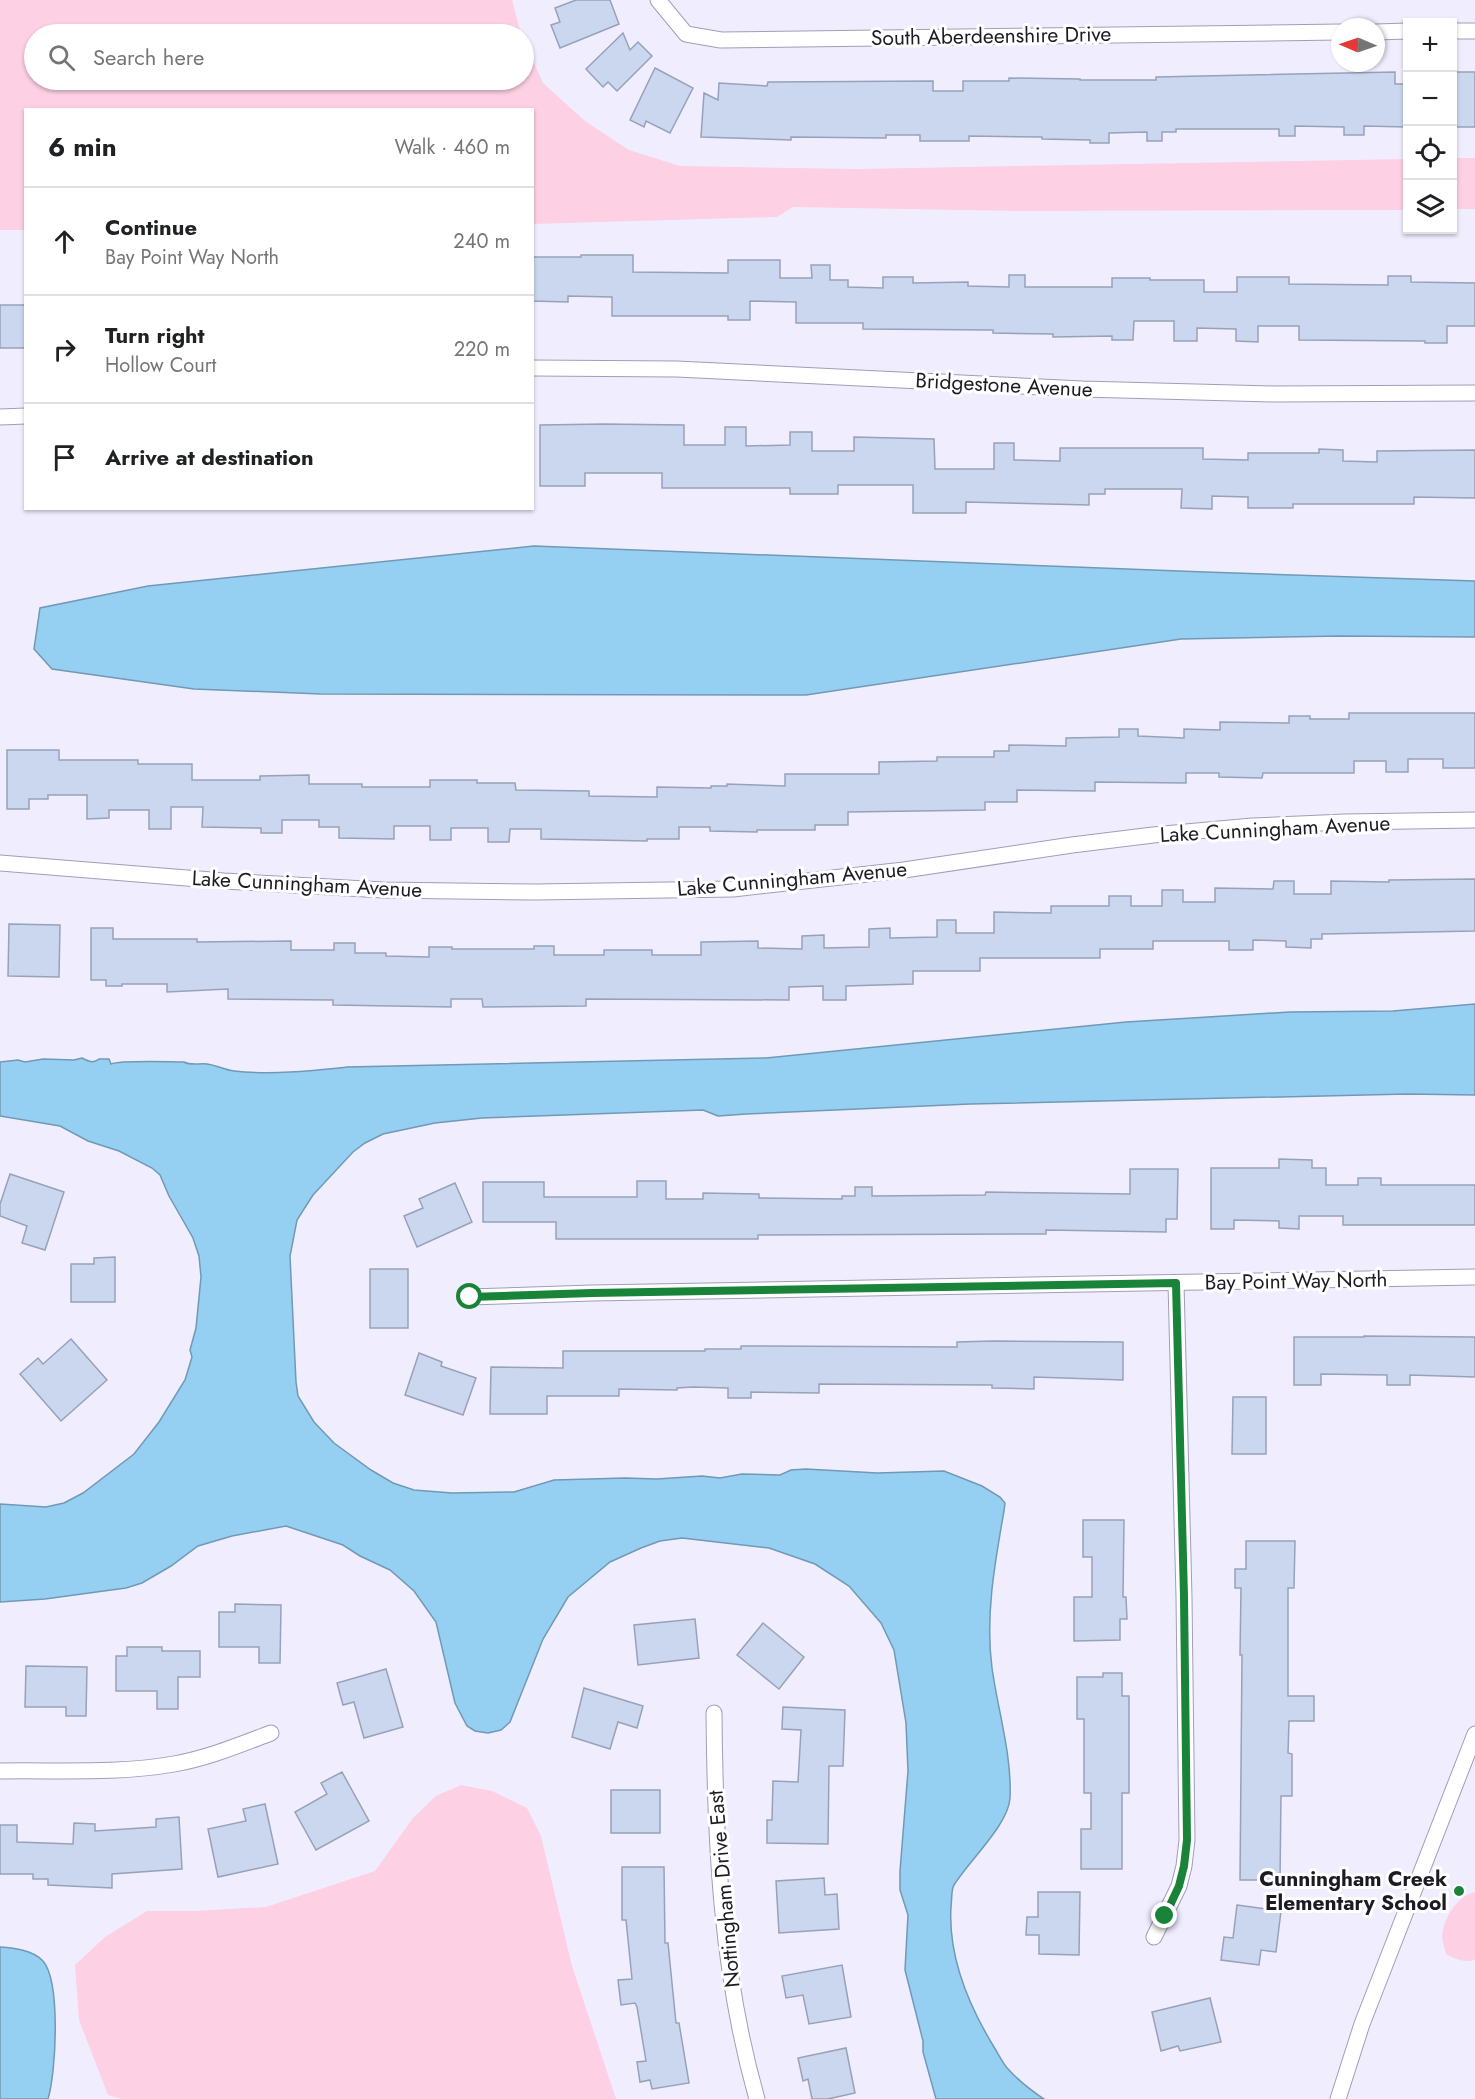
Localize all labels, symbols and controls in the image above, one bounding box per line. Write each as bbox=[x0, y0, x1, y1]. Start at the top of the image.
north arrow bbox=[1331, 18, 1385, 72]
map controls bbox=[1403, 18, 1457, 234]
button: + bbox=[1403, 18, 1457, 72]
street label: South Aberdeenshire Drive bbox=[871, 19, 1112, 53]
search box bbox=[24, 24, 534, 90]
icon: search bbox=[45, 41, 78, 74]
text: Search here bbox=[93, 41, 204, 73]
button: − bbox=[1403, 72, 1457, 126]
button: locate bbox=[1403, 126, 1457, 180]
text: 6 min bbox=[48, 128, 117, 166]
text: Walk · 460 m bbox=[394, 133, 510, 162]
button: layers bbox=[1403, 180, 1457, 234]
text: Continue bbox=[105, 211, 197, 243]
icon: ahead bbox=[48, 225, 81, 258]
text: 240 m bbox=[453, 227, 510, 256]
text: Bay Point Way North bbox=[105, 243, 279, 272]
text: Turn right bbox=[105, 319, 205, 351]
icon: right bbox=[48, 333, 81, 366]
text: 220 m bbox=[454, 335, 510, 364]
text: Hollow Court bbox=[105, 351, 216, 380]
street label: Bridgestone Avenue bbox=[915, 365, 1094, 405]
icon: arrive bbox=[48, 441, 81, 474]
text: Arrive at destination bbox=[105, 441, 314, 473]
street label: Lake Cunningham Avenue bbox=[1159, 808, 1391, 850]
street label: Lake Cunningham Avenue bbox=[676, 854, 908, 904]
street label: Lake Cunningham Avenue bbox=[191, 863, 423, 905]
street label: Bay Point Way North bbox=[1204, 1264, 1388, 1298]
route start bbox=[456, 1283, 482, 1309]
street label: Nottingham Drive East bbox=[700, 1789, 748, 1989]
place label: Cunningham Creek Elementary School bbox=[1259, 1864, 1447, 1918]
marker: Cunningham Creek Elementary School bbox=[1452, 1884, 1466, 1898]
route end bbox=[1151, 1902, 1177, 1928]

